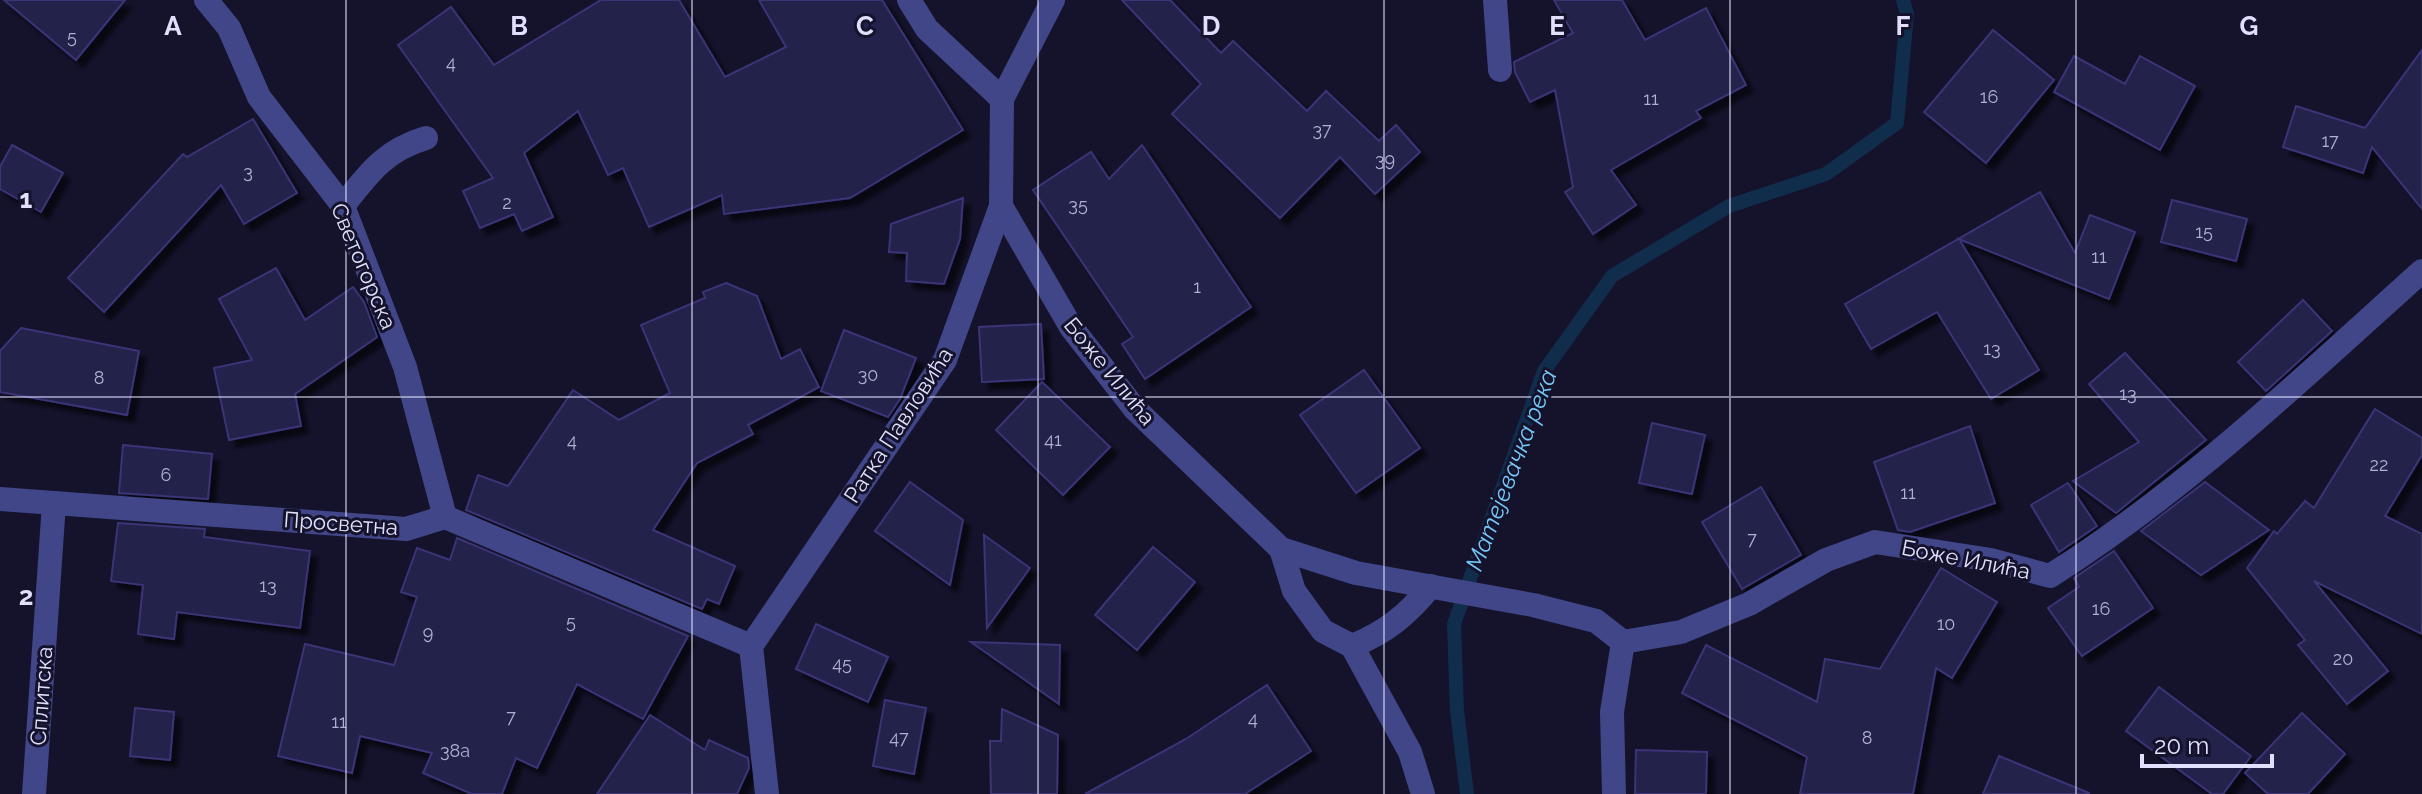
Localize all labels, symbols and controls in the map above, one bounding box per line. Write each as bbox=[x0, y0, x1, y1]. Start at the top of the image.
text: A bbox=[164, 11, 182, 41]
text: B bbox=[510, 11, 528, 41]
text: C bbox=[856, 11, 874, 41]
text: D bbox=[1202, 11, 1220, 41]
text: E bbox=[1549, 11, 1565, 41]
text: F bbox=[1896, 11, 1911, 41]
text: G bbox=[2240, 11, 2258, 41]
house number: 5 bbox=[67, 26, 77, 47]
house number: 4 bbox=[446, 52, 456, 73]
house number: 16 bbox=[1980, 86, 1998, 107]
house number: 11 bbox=[1643, 88, 1659, 109]
house number: 37 bbox=[1312, 119, 1332, 140]
house number: 17 bbox=[2321, 130, 2339, 151]
house number: 39 bbox=[1375, 149, 1395, 170]
house number: 3 bbox=[243, 161, 253, 182]
text: 1 bbox=[20, 184, 33, 214]
house number: 2 bbox=[502, 192, 512, 213]
house number: 35 bbox=[1068, 194, 1088, 215]
street label: Светогорска bbox=[326, 199, 402, 333]
house number: 15 bbox=[2195, 221, 2213, 242]
house number: 11 bbox=[2091, 246, 2107, 267]
house number: 1 bbox=[1193, 276, 1201, 297]
street label: Боже Илића bbox=[1059, 312, 1161, 430]
house number: 13 bbox=[1983, 338, 2001, 359]
street label: Ратка Павловића bbox=[838, 343, 958, 507]
house number: 30 bbox=[858, 364, 878, 385]
water label: Матејевачка река bbox=[1459, 365, 1563, 575]
house number: 8 bbox=[94, 367, 104, 388]
house number: 13 bbox=[2119, 383, 2137, 404]
house number: 41 bbox=[1044, 429, 1062, 450]
house number: 4 bbox=[567, 430, 577, 451]
house number: 22 bbox=[2370, 454, 2388, 475]
house number: 6 bbox=[161, 464, 172, 485]
house number: 11 bbox=[1900, 482, 1916, 503]
street label: Просветна bbox=[283, 506, 399, 540]
house number: 7 bbox=[1747, 528, 1757, 549]
street label: Боже Илића bbox=[1899, 534, 2033, 584]
house number: 13 bbox=[259, 575, 277, 596]
text: 2 bbox=[19, 581, 33, 611]
house number: 16 bbox=[2092, 598, 2110, 619]
house number: 5 bbox=[566, 611, 576, 632]
house number: 10 bbox=[1937, 613, 1955, 634]
house number: 9 bbox=[423, 622, 433, 643]
street label: Сплитска bbox=[25, 646, 57, 746]
house number: 20 bbox=[2333, 648, 2353, 669]
house number: 45 bbox=[832, 653, 852, 674]
house number: 7 bbox=[506, 706, 516, 727]
house number: 4 bbox=[1248, 708, 1258, 729]
house number: 11 bbox=[331, 711, 347, 732]
scale bar bbox=[2142, 718, 2272, 768]
house number: 47 bbox=[889, 727, 909, 748]
house number: 8 bbox=[1862, 727, 1872, 748]
text: 20 m bbox=[2154, 731, 2209, 760]
house number: 38a bbox=[440, 740, 470, 761]

